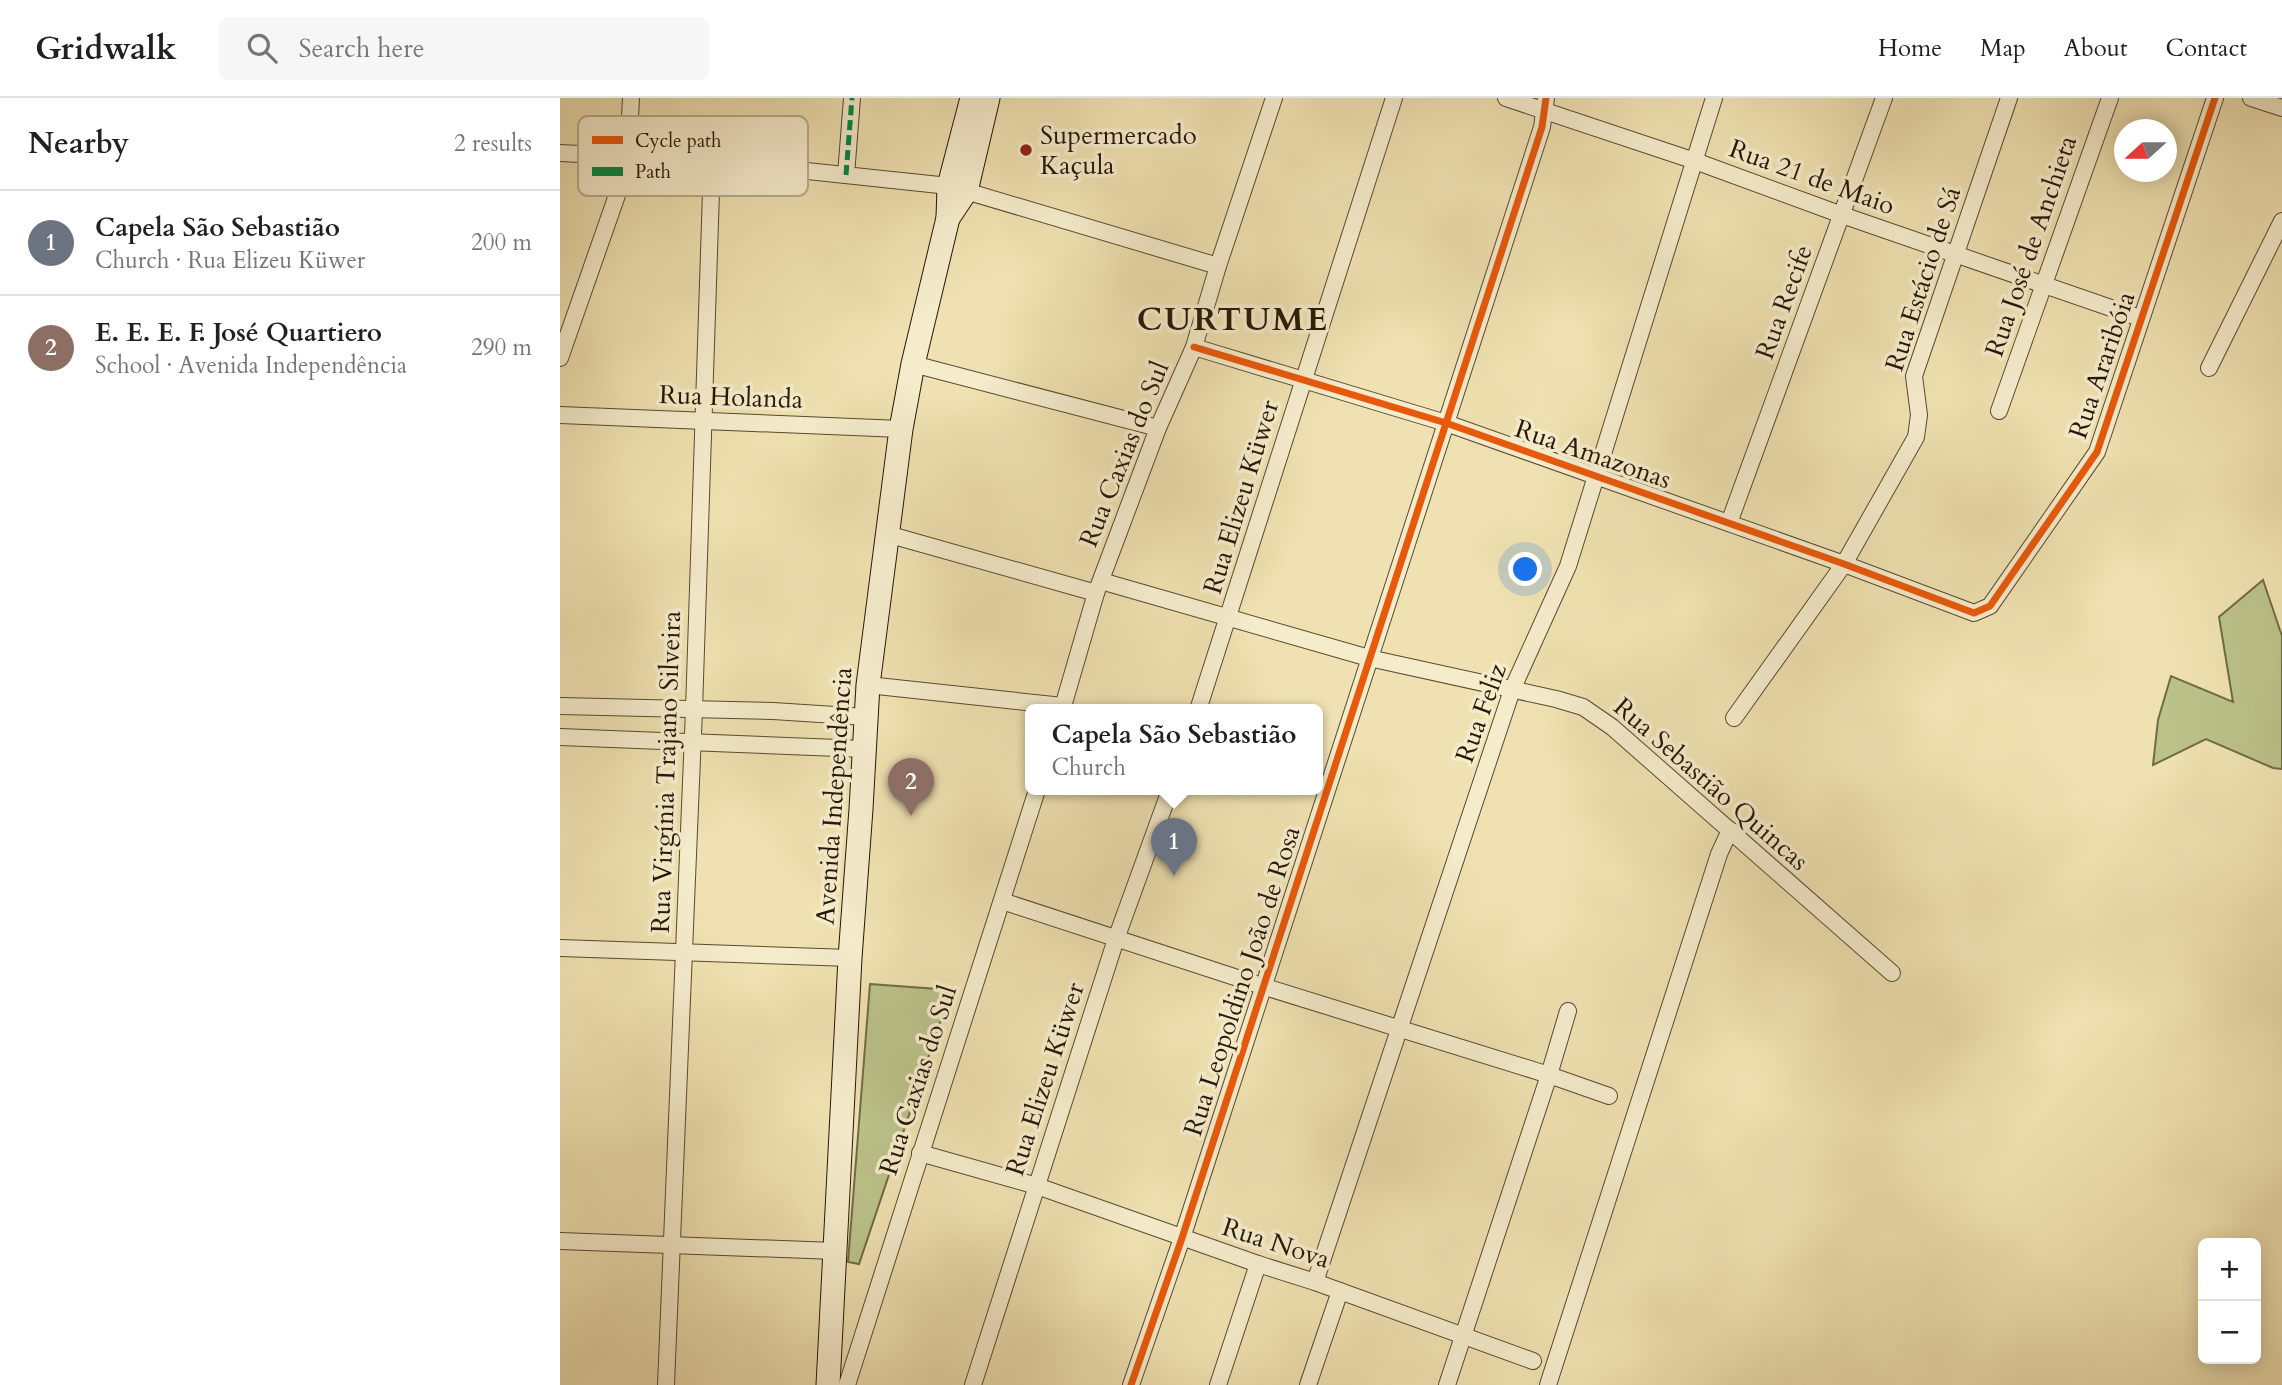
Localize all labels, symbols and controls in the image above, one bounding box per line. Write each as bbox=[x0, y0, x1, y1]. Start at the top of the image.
search box bbox=[219, 17, 709, 80]
text: Gridwalk bbox=[35, 26, 177, 71]
icon: search bbox=[243, 29, 281, 67]
text: Search here bbox=[299, 31, 425, 66]
text: Home bbox=[1878, 32, 1942, 65]
text: Map bbox=[1980, 32, 2026, 65]
text: About bbox=[2064, 32, 2128, 65]
text: Contact bbox=[2166, 32, 2247, 65]
legend bbox=[578, 116, 808, 196]
place label: Supermercado Kaçula bbox=[1040, 118, 1197, 183]
north arrow bbox=[2114, 119, 2177, 182]
text: Nearby bbox=[28, 123, 129, 164]
text: 2 results bbox=[454, 128, 532, 159]
text: Cycle path bbox=[635, 128, 722, 154]
street label: Rua 21 de Maio bbox=[1724, 131, 1900, 223]
street label: Rua José de Anchieta bbox=[1977, 131, 2085, 361]
marker: Supermercado Kaçula bbox=[1018, 142, 1034, 158]
text: Path bbox=[635, 159, 671, 185]
street label: Rua Estácio de Sá bbox=[1877, 182, 1969, 376]
text: Capela São Sebastião bbox=[95, 210, 340, 245]
text: 1 bbox=[45, 227, 57, 258]
text: 200 m bbox=[471, 227, 532, 258]
street label: Rua Recife bbox=[1747, 240, 1821, 364]
text: Church · Rua Elizeu Küwer bbox=[95, 245, 365, 276]
street label: Rua Araribóia bbox=[2061, 287, 2143, 443]
district label: CURTUME bbox=[1137, 297, 1329, 342]
text: E. E. E. F. José Quartiero bbox=[95, 315, 382, 350]
text: 2 bbox=[45, 332, 57, 363]
text: 290 m bbox=[471, 332, 532, 363]
text: School · Avenida Independência bbox=[95, 350, 407, 381]
street label: Rua Caxias do Sul bbox=[1071, 356, 1177, 552]
street label: Rua Holanda bbox=[658, 377, 804, 417]
street label: Rua Elizeu Küwer bbox=[1195, 395, 1287, 598]
street label: Rua Amazonas bbox=[1510, 411, 1676, 497]
your location bbox=[1508, 552, 1542, 586]
street label: Rua Virgínia Trajano Silveira bbox=[643, 610, 689, 934]
street label: Rua Feliz bbox=[1447, 658, 1515, 767]
street label: Avenida Independência bbox=[808, 666, 860, 926]
street label: Rua Sebastião Quincas bbox=[1606, 690, 1816, 878]
popup bbox=[1025, 704, 1323, 795]
text: Capela São Sebastião bbox=[1051, 717, 1297, 752]
text: Church bbox=[1051, 752, 1126, 783]
pin: 2 bbox=[888, 758, 934, 816]
pin: 1 bbox=[1151, 818, 1197, 876]
street label: Rua Leopoldino João de Rosa bbox=[1175, 822, 1309, 1140]
street label: Rua Elizeu Küwer bbox=[997, 978, 1093, 1180]
street label: Rua Caxias do Sul bbox=[871, 980, 965, 1179]
street label: Rua Nova bbox=[1218, 1209, 1334, 1277]
map controls bbox=[2198, 1238, 2261, 1364]
button: + bbox=[2198, 1238, 2261, 1301]
button: − bbox=[2198, 1301, 2261, 1364]

